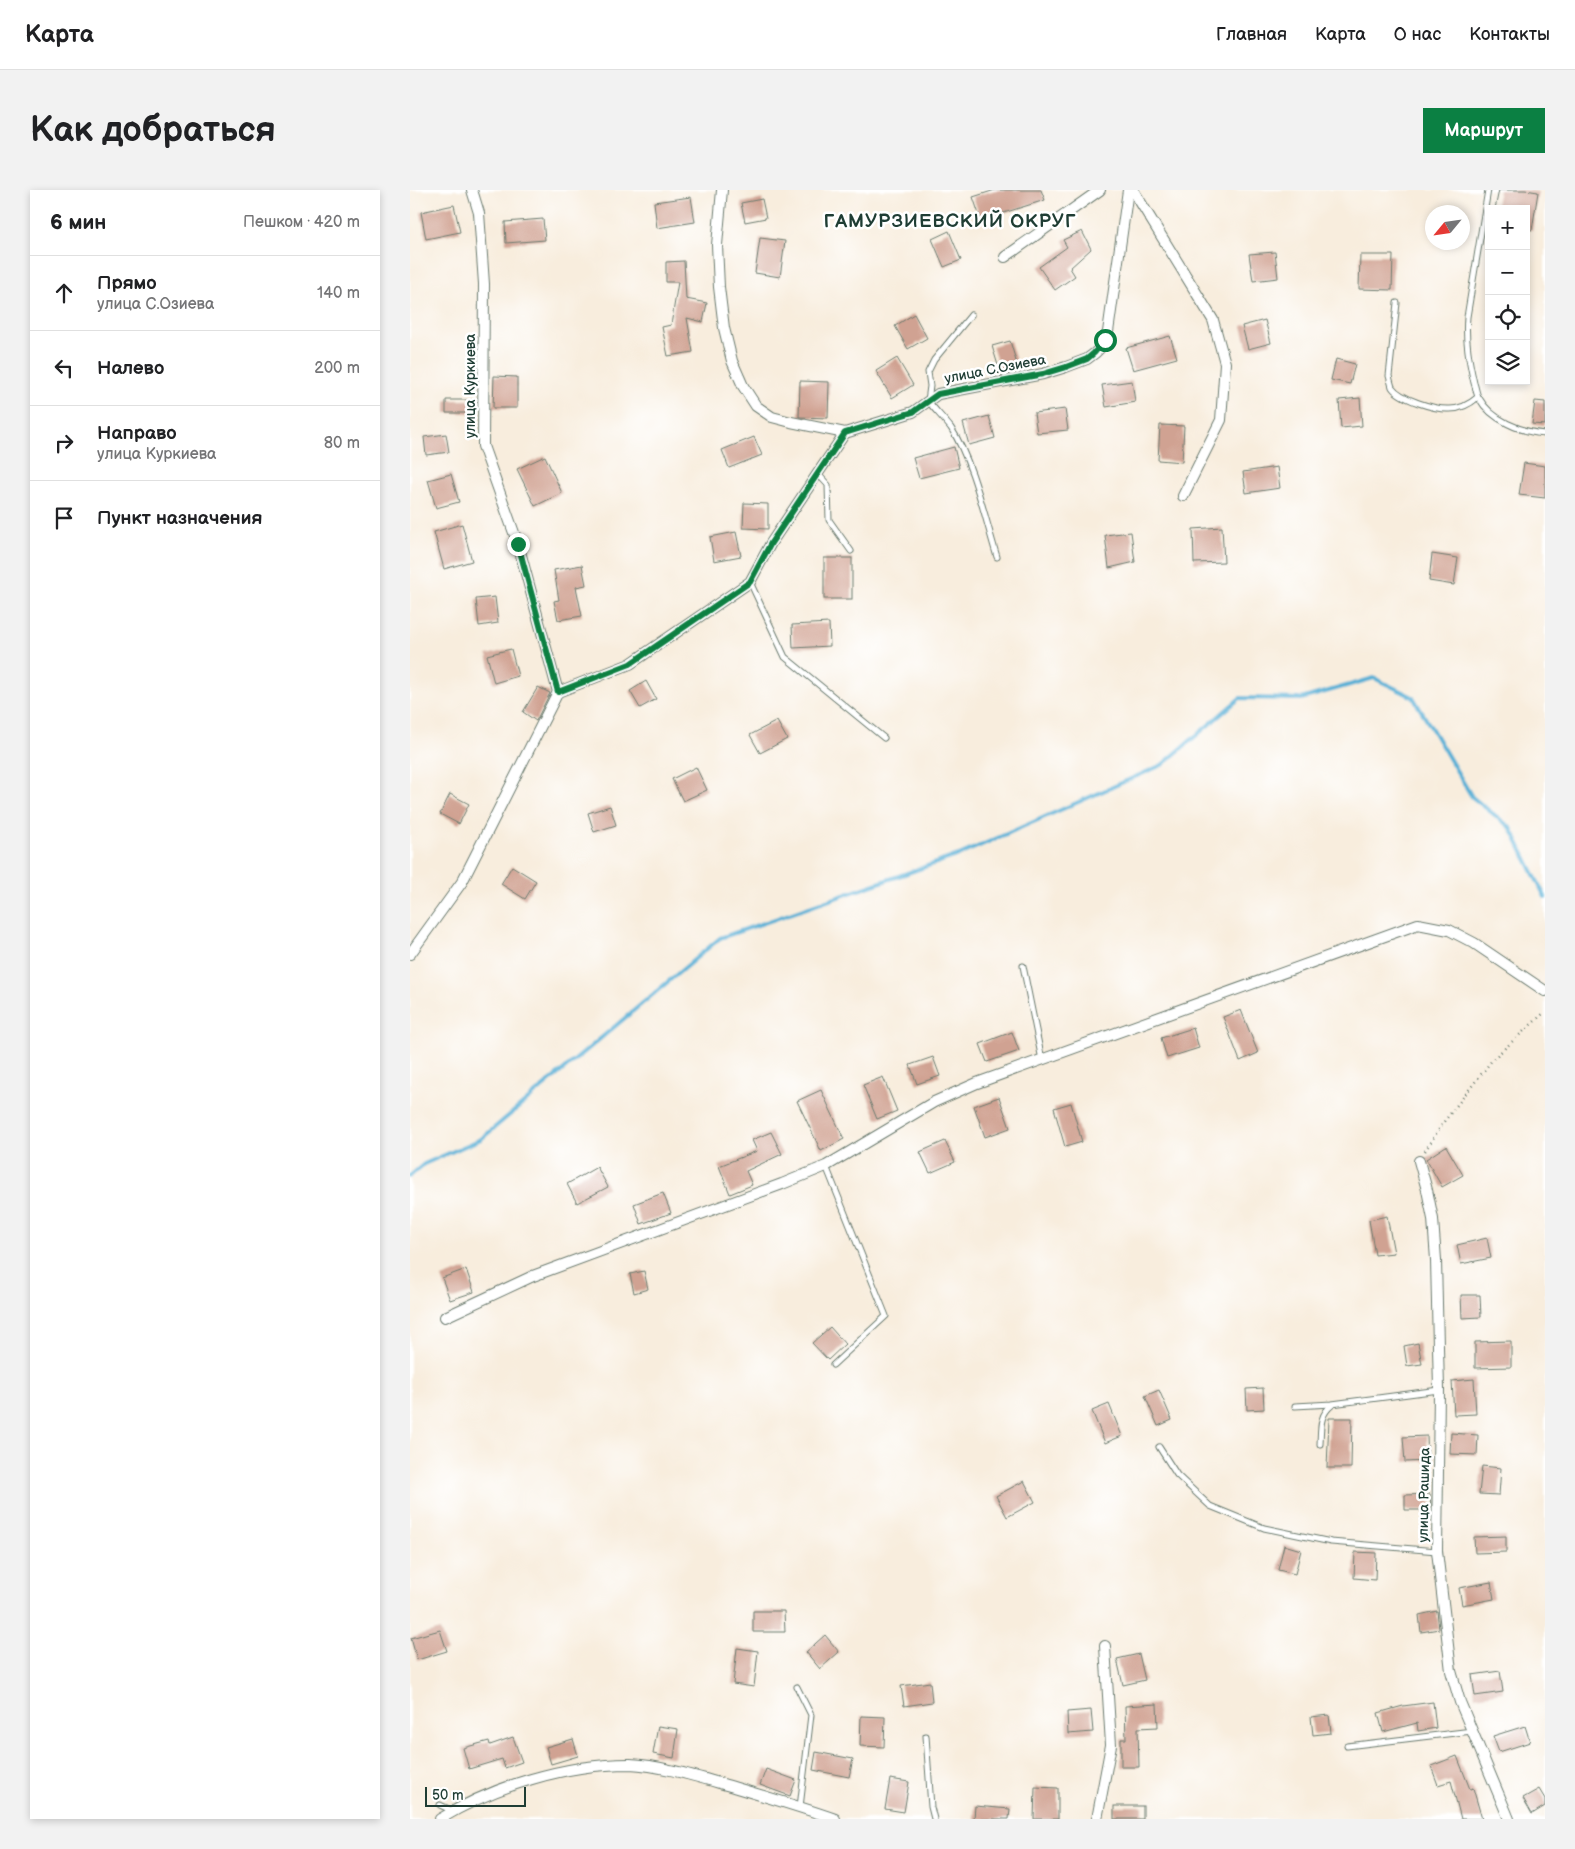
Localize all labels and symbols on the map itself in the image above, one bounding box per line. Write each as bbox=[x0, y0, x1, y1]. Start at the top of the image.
north arrow bbox=[1425, 205, 1470, 250]
district label: ГАМУРЗИЕВСКИЙ ОКРУГ bbox=[823, 209, 1077, 233]
route start bbox=[1094, 329, 1117, 352]
street label: улица Куркиева bbox=[462, 333, 479, 438]
street label: улица С.Озиева bbox=[943, 351, 1048, 387]
route end bbox=[507, 533, 530, 556]
street label: улица Рашида bbox=[1415, 1447, 1433, 1543]
scale bar bbox=[425, 1784, 526, 1807]

